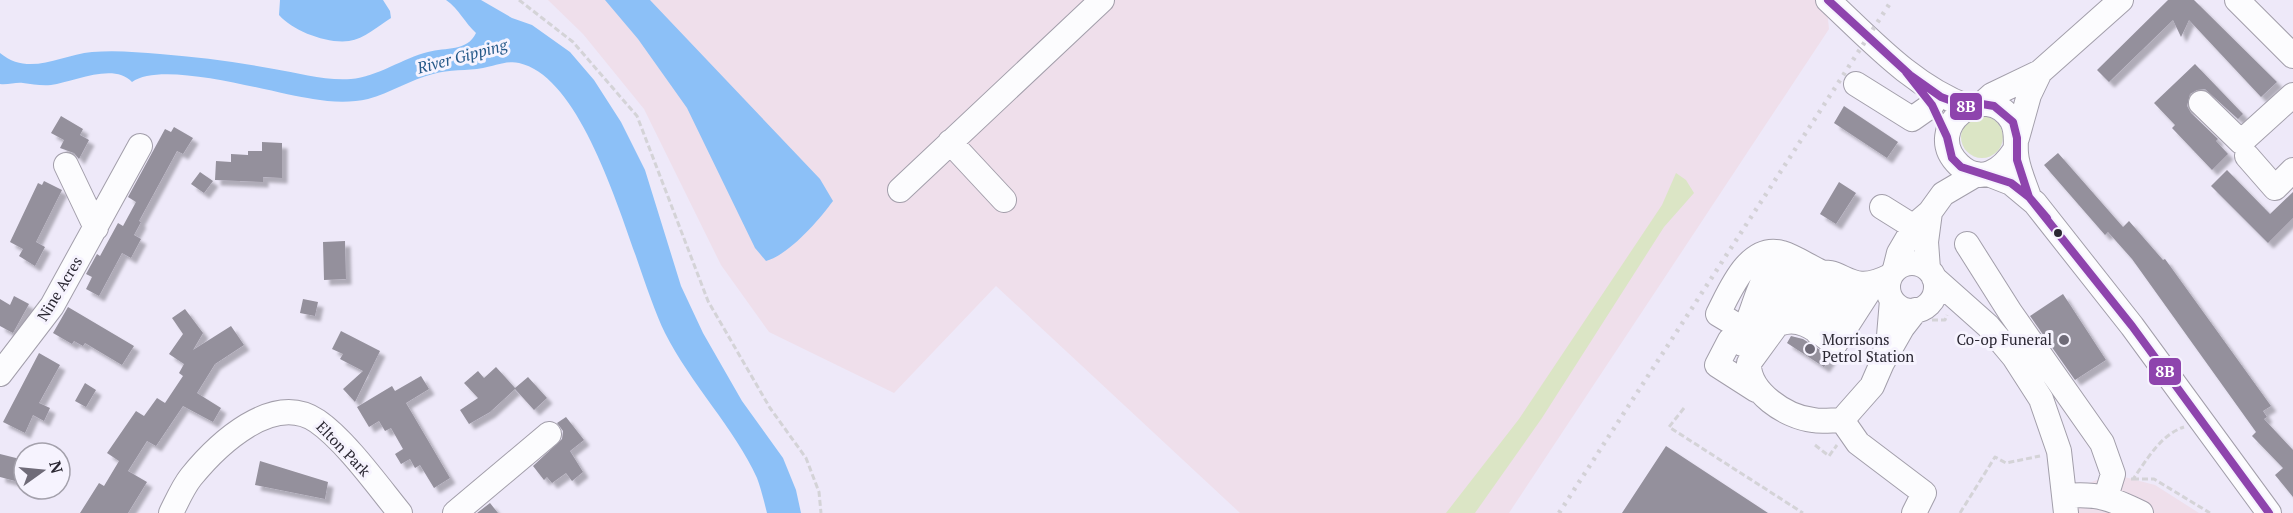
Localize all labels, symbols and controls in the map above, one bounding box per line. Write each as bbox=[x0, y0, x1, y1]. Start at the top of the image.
water label: River Gipping bbox=[414, 33, 511, 79]
line badge: 8B bbox=[1949, 92, 1983, 121]
text: 8B bbox=[1956, 95, 1976, 117]
unlabelled marker bbox=[2052, 227, 2064, 239]
street label: Nine Acres bbox=[32, 253, 86, 324]
place label: Morrisons Petrol Station bbox=[1822, 329, 1914, 366]
place label: Co-op Funeral bbox=[1957, 329, 2052, 349]
marker: Co-op Funeral bbox=[2057, 333, 2071, 347]
marker: Morrisons Petrol Station bbox=[1803, 342, 1817, 356]
line badge: 8B bbox=[2148, 357, 2182, 386]
text: 8B bbox=[2155, 360, 2175, 382]
street label: Elton Park bbox=[312, 416, 375, 480]
north arrow bbox=[12, 441, 72, 501]
text: N bbox=[44, 458, 69, 476]

